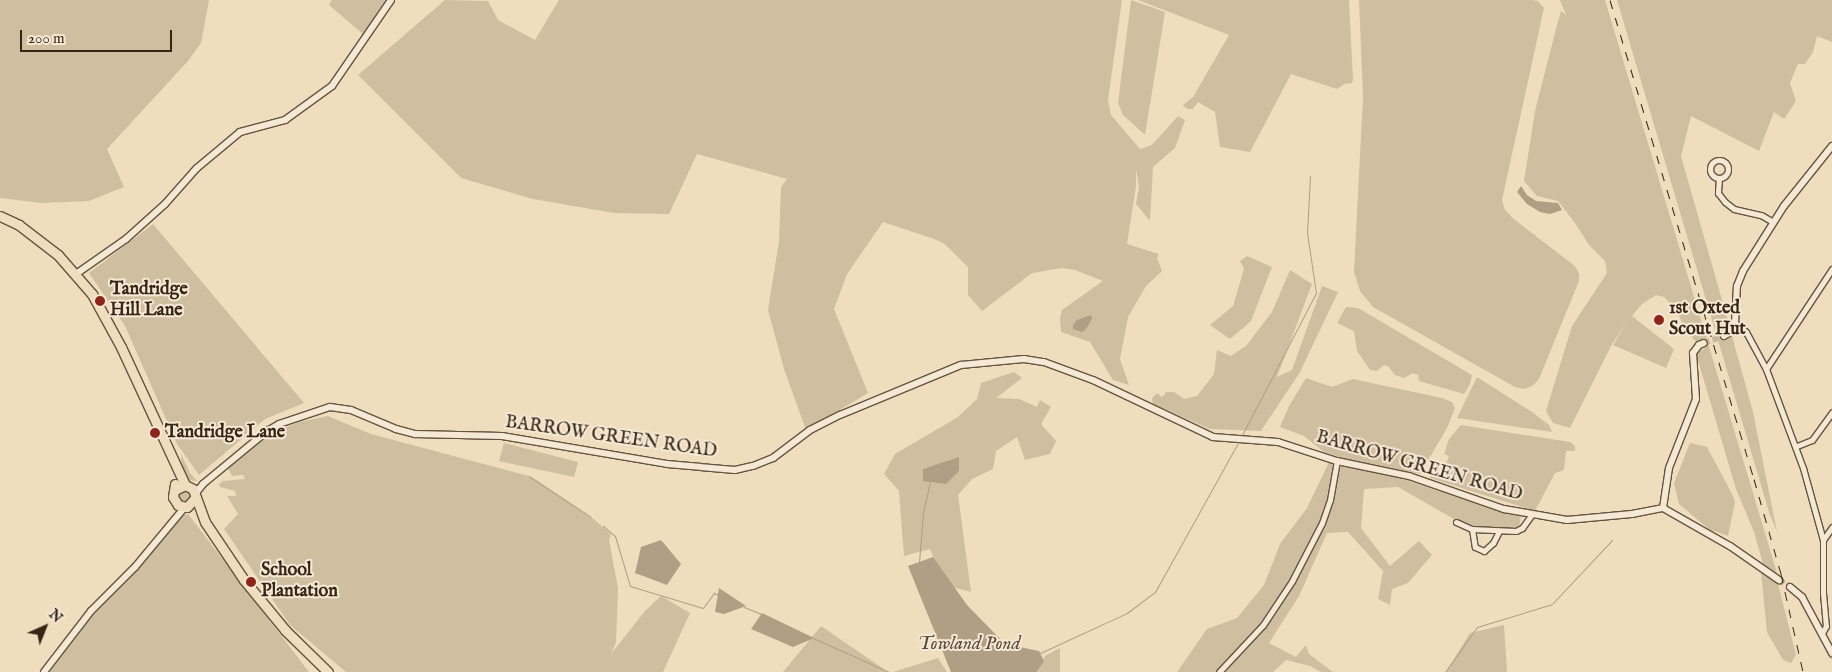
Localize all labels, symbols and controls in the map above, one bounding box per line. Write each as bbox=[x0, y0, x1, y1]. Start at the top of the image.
scale bar bbox=[22, 20, 175, 52]
text: 200 m bbox=[28, 29, 65, 48]
place label: Tandridge Hill Lane bbox=[110, 280, 188, 322]
marker: Tandridge Hill Lane bbox=[94, 295, 106, 307]
place label: 1st Oxted Scout Hut bbox=[1669, 299, 1746, 342]
marker: 1st Oxted Scout Hut bbox=[1653, 314, 1665, 326]
street label: BARROW GREEN ROAD bbox=[504, 412, 718, 464]
place label: Tandridge Lane bbox=[165, 422, 285, 444]
marker: Tandridge Lane bbox=[149, 427, 161, 439]
street label: BARROW GREEN ROAD bbox=[1313, 427, 1525, 507]
place label: School Plantation bbox=[261, 561, 338, 604]
marker: School Plantation bbox=[245, 576, 257, 588]
north arrow bbox=[20, 602, 70, 652]
text: N bbox=[45, 606, 66, 627]
water label: Towland Pond bbox=[918, 634, 1020, 656]

